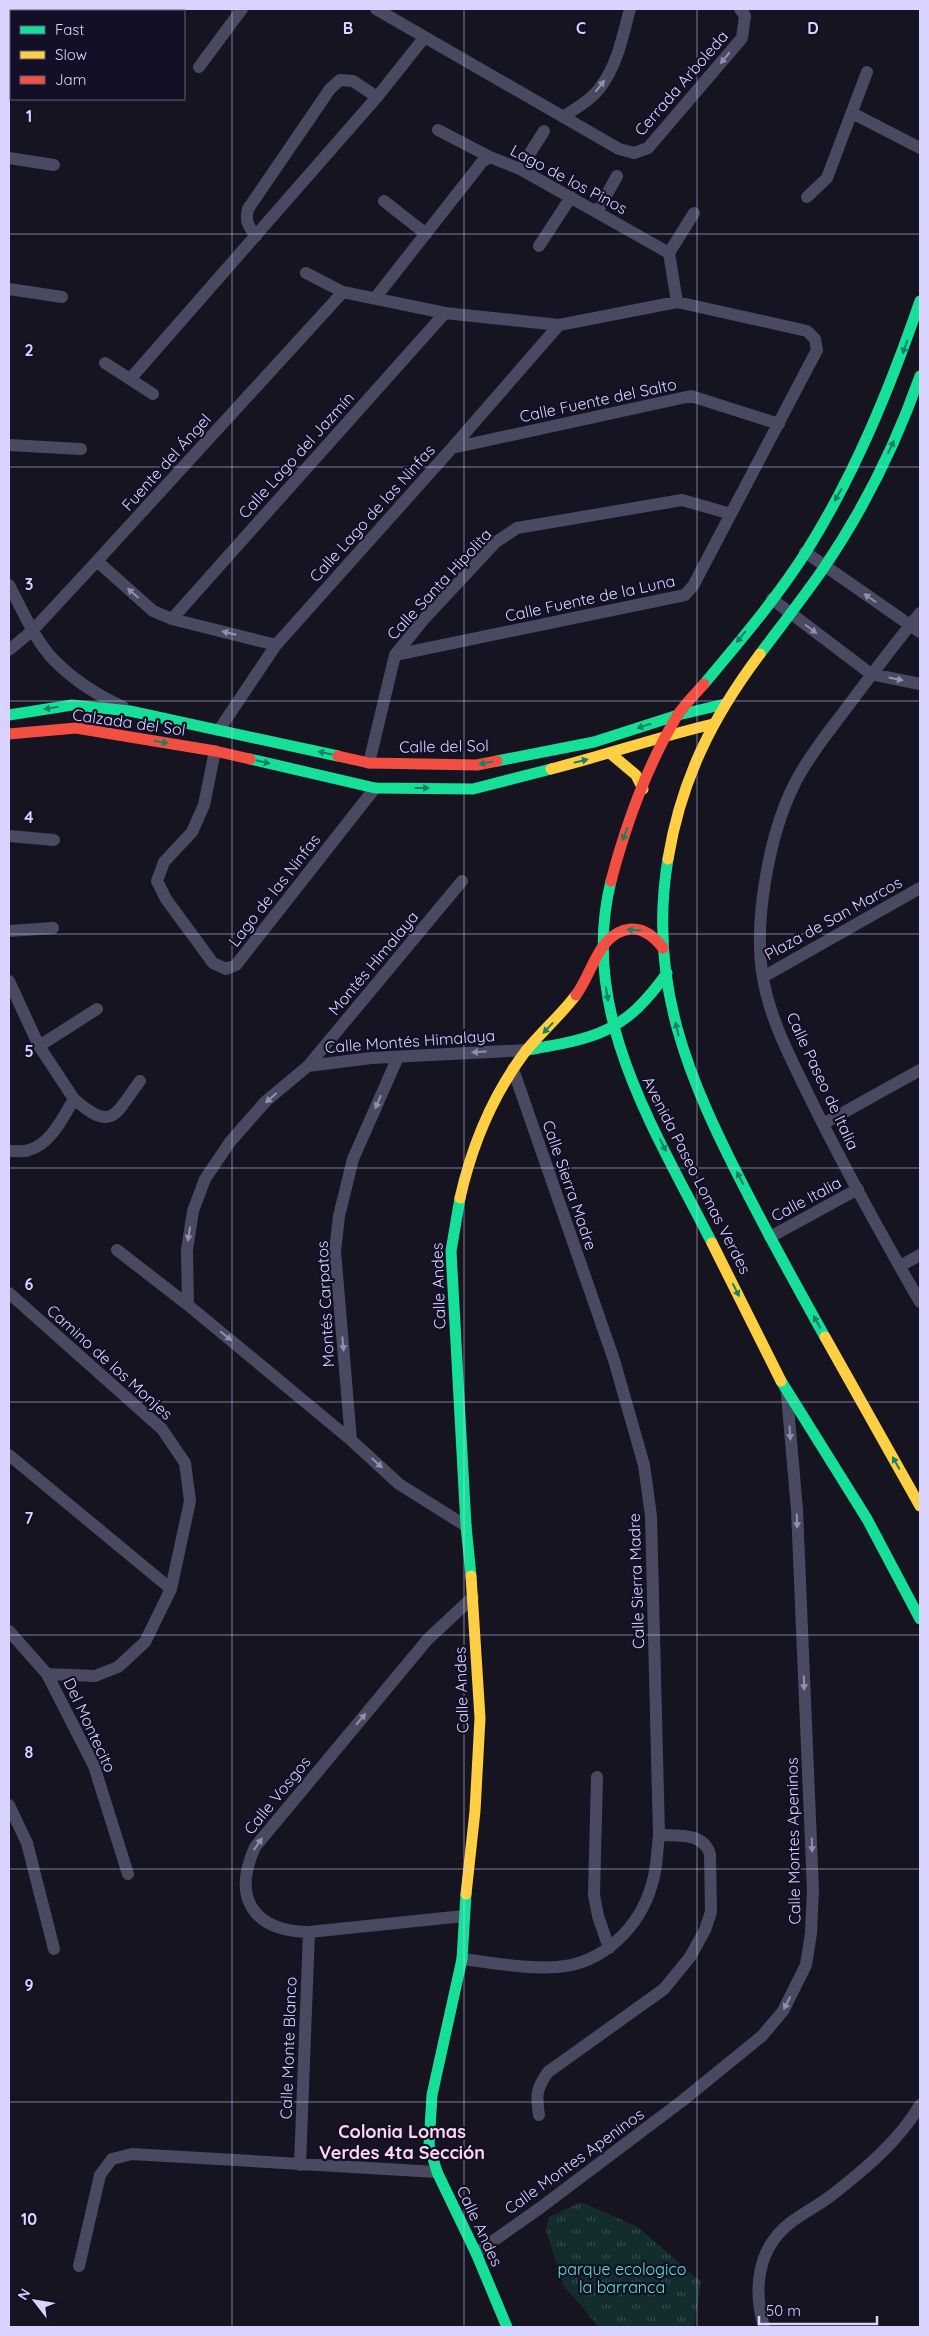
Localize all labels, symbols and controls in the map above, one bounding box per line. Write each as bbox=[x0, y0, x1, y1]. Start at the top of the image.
legend bbox=[10, 10, 185, 100]
text: B bbox=[343, 18, 353, 38]
text: C bbox=[576, 18, 586, 38]
text: D bbox=[807, 18, 819, 38]
text: Fast bbox=[55, 20, 84, 39]
street label: Cerrada Arboleda bbox=[630, 26, 732, 140]
text: Slow bbox=[55, 45, 87, 64]
one-way arrow bbox=[719, 51, 730, 64]
text: Jam bbox=[55, 70, 86, 89]
one-way arrow bbox=[595, 79, 605, 93]
text: 1 bbox=[26, 106, 32, 126]
street label: Lago de los Pinos bbox=[507, 140, 631, 218]
text: 2 bbox=[24, 340, 34, 360]
one-way arrow bbox=[900, 340, 908, 355]
street label: Calle Fuente del Salto bbox=[518, 374, 678, 426]
street label: Calle Lago del Jazmín bbox=[234, 388, 358, 522]
street label: Fuente del Ángel bbox=[117, 409, 215, 515]
street label: Calle Lago de las Ninfas bbox=[305, 440, 439, 586]
one-way arrow bbox=[887, 440, 895, 455]
one-way arrow bbox=[834, 487, 842, 502]
street label: Calle Santa Hipolita bbox=[382, 524, 496, 644]
street label: Calle Fuente de la Luna bbox=[503, 570, 677, 626]
text: 3 bbox=[25, 574, 33, 594]
one-way arrow bbox=[127, 587, 139, 599]
one-way arrow bbox=[863, 593, 877, 603]
one-way arrow bbox=[804, 623, 817, 634]
one-way arrow bbox=[221, 629, 236, 637]
one-way arrow bbox=[736, 631, 747, 644]
one-way arrow bbox=[888, 675, 903, 683]
street label: Calzada del Sol bbox=[71, 704, 187, 740]
one-way arrow bbox=[42, 705, 58, 713]
one-way arrow bbox=[636, 722, 651, 730]
street label: Calle del Sol bbox=[399, 735, 489, 757]
one-way arrow bbox=[153, 739, 169, 747]
one-way arrow bbox=[317, 749, 333, 757]
one-way arrow bbox=[574, 757, 589, 765]
one-way arrow bbox=[255, 758, 270, 766]
one-way arrow bbox=[478, 760, 494, 768]
one-way arrow bbox=[415, 784, 431, 792]
text: 4 bbox=[24, 807, 34, 827]
one-way arrow bbox=[621, 827, 629, 841]
street label: Lago de las Ninfas bbox=[224, 830, 324, 950]
street label: Plaza de San Marcos bbox=[761, 872, 905, 964]
street label: Montés Himalaya bbox=[324, 907, 422, 1019]
one-way arrow bbox=[625, 926, 641, 934]
one-way arrow bbox=[603, 986, 611, 1002]
street label: Calle Paseo de Italia bbox=[782, 1009, 864, 1153]
one-way arrow bbox=[673, 1021, 681, 1036]
one-way arrow bbox=[542, 1022, 554, 1034]
street label: Calle Montés Himalaya bbox=[324, 1025, 496, 1057]
text: 5 bbox=[24, 1041, 34, 1061]
one-way arrow bbox=[471, 1049, 487, 1057]
street label: Avenida Paseo Lomas Verdes bbox=[638, 1073, 756, 1277]
one-way arrow bbox=[266, 1092, 278, 1104]
one-way arrow bbox=[374, 1095, 382, 1109]
street label: Calle Sierra Madre bbox=[538, 1118, 602, 1252]
one-way arrow bbox=[659, 1138, 667, 1152]
one-way arrow bbox=[736, 1171, 744, 1185]
street label: Calle Italia bbox=[767, 1172, 845, 1226]
one-way arrow bbox=[185, 1226, 193, 1242]
street label: Montés Carpatos bbox=[312, 1240, 338, 1368]
street label: Calle Andes bbox=[426, 1242, 450, 1330]
text: 6 bbox=[25, 1274, 34, 1294]
one-way arrow bbox=[732, 1283, 740, 1297]
street label: Camino de los Monjes bbox=[43, 1300, 177, 1424]
one-way arrow bbox=[812, 1315, 821, 1328]
one-way arrow bbox=[219, 1330, 232, 1341]
one-way arrow bbox=[339, 1336, 347, 1352]
one-way arrow bbox=[786, 1425, 794, 1441]
one-way arrow bbox=[892, 1456, 901, 1470]
one-way arrow bbox=[370, 1457, 382, 1469]
text: 7 bbox=[25, 1508, 34, 1528]
street label: Calle Sierra Madre bbox=[624, 1513, 648, 1649]
one-way arrow bbox=[794, 1513, 802, 1529]
street label: Calle Andes bbox=[449, 1646, 473, 1734]
street label: Del Montecito bbox=[59, 1675, 121, 1775]
one-way arrow bbox=[801, 1675, 809, 1691]
one-way arrow bbox=[356, 1713, 367, 1726]
text: 8 bbox=[25, 1742, 34, 1762]
street label: Calle Vosgos bbox=[239, 1752, 315, 1838]
street label: Calle Montes Apeninos bbox=[782, 1757, 804, 1925]
one-way arrow bbox=[253, 1838, 263, 1851]
one-way arrow bbox=[808, 1838, 816, 1854]
text: 9 bbox=[24, 1975, 34, 1995]
street label: Calle Monte Blanco bbox=[276, 1976, 300, 2120]
one-way arrow bbox=[783, 1996, 791, 2010]
street label: Calle Montes Apeninos bbox=[500, 2104, 648, 2218]
district label: Colonia Lomas Verdes 4ta Sección bbox=[319, 2120, 485, 2164]
street label: Calle Andes bbox=[453, 2183, 507, 2269]
text: 10 bbox=[21, 2209, 37, 2229]
park label: parque ecologico la barranca bbox=[558, 2259, 686, 2297]
north arrow bbox=[10, 2276, 60, 2326]
text: N bbox=[13, 2285, 34, 2303]
scale bar bbox=[759, 2294, 876, 2326]
text: 50 m bbox=[766, 2301, 801, 2320]

